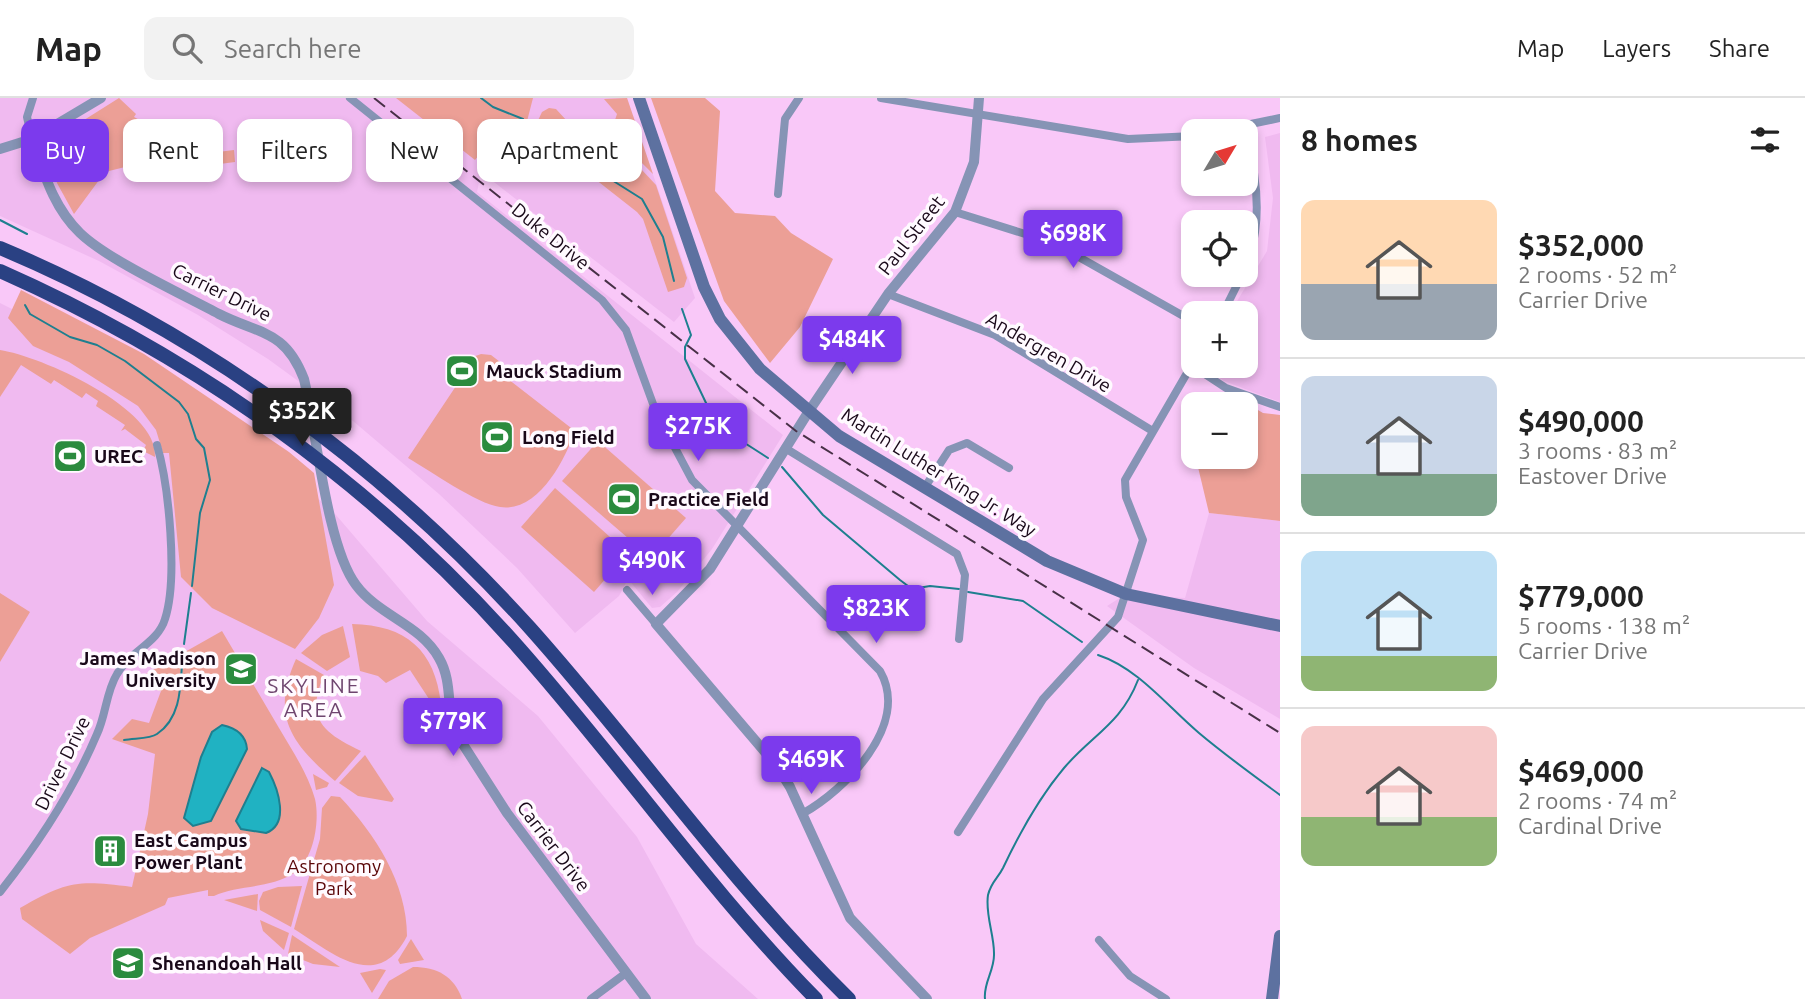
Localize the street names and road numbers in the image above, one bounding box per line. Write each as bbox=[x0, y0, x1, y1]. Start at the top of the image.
street label: Paul Street bbox=[873, 191, 949, 279]
street label: Duke Drive bbox=[508, 198, 594, 274]
street label: Carrier Drive bbox=[169, 259, 275, 325]
street label: Andergren Drive bbox=[983, 307, 1115, 397]
street label: Martin Luther King Jr. Way bbox=[838, 403, 1040, 541]
street label: Driver Drive bbox=[30, 713, 94, 813]
street label: Carrier Drive bbox=[513, 796, 595, 896]

